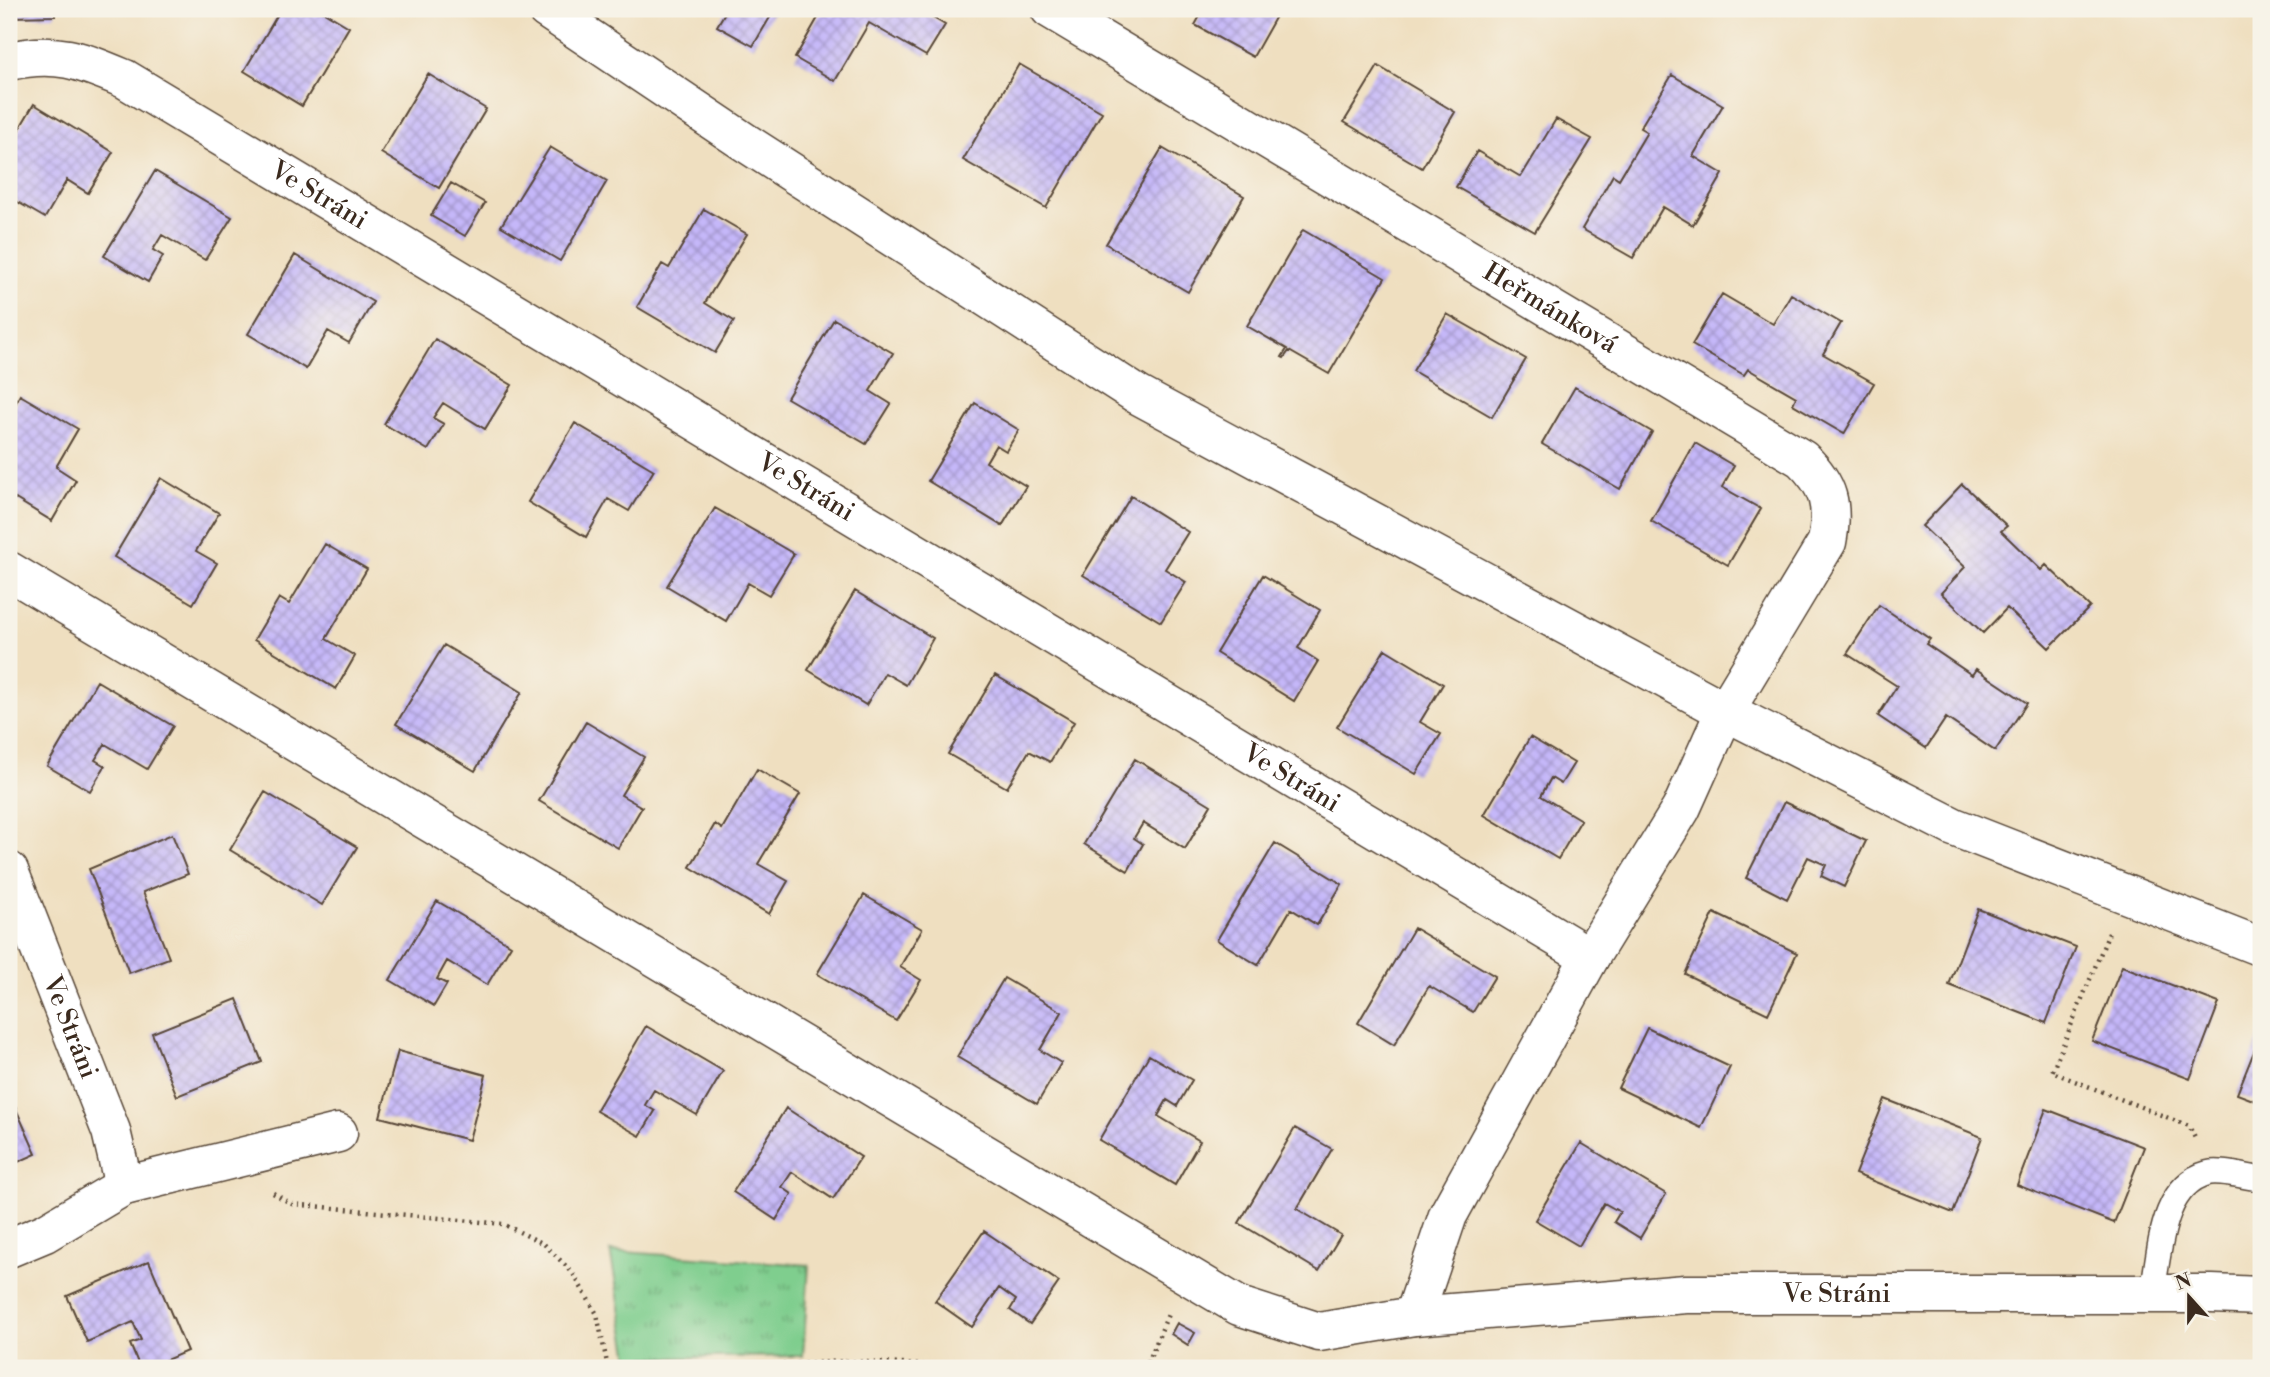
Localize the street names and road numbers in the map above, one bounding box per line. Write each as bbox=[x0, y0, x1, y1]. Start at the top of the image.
street label: Ve Stráni bbox=[264, 153, 373, 237]
street label: Heřmánková bbox=[1477, 256, 1624, 361]
street label: Ve Stráni bbox=[751, 445, 860, 529]
street label: Ve Stráni bbox=[1236, 736, 1346, 819]
street label: Ve Stráni bbox=[35, 971, 105, 1083]
street label: Ve Stráni bbox=[1782, 1278, 1891, 1310]

